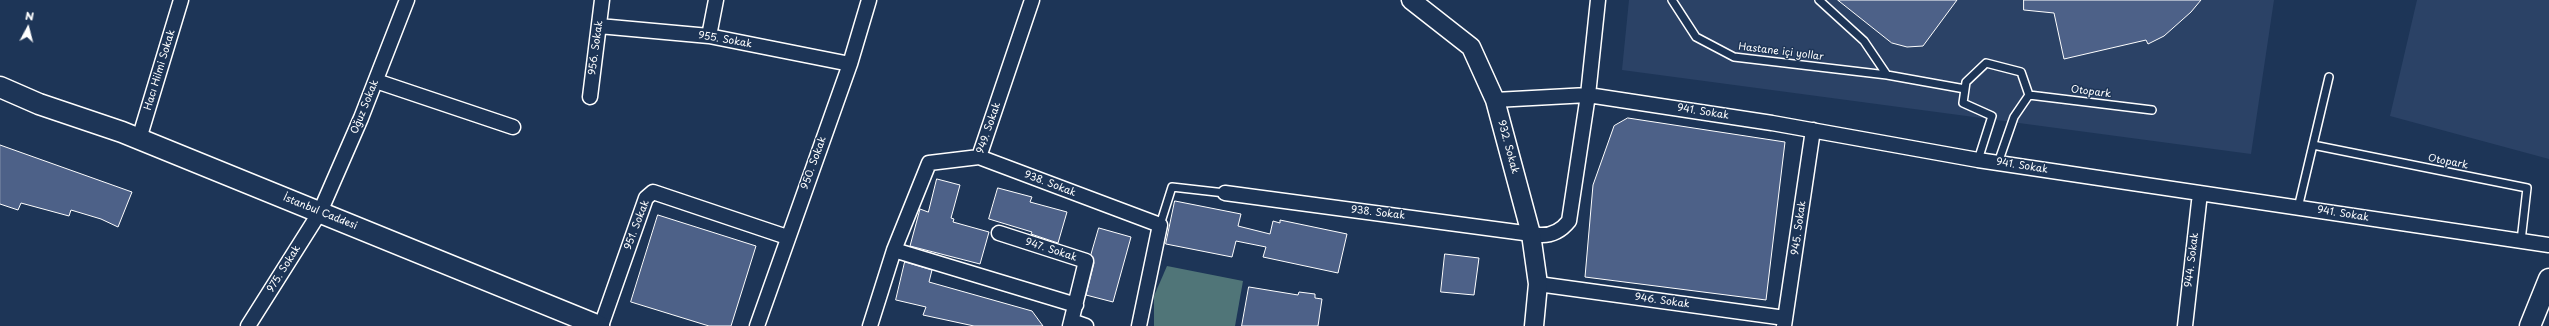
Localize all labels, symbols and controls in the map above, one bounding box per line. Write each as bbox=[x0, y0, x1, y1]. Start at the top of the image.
text: N bbox=[24, 7, 35, 25]
north arrow bbox=[8, 8, 48, 48]
street label: 956. Sokak bbox=[586, 20, 606, 76]
street label: Hacı Hilmi Sokak bbox=[142, 28, 178, 112]
street label: 955. Sokak bbox=[697, 29, 753, 51]
street label: Hastane içi yollar bbox=[1738, 41, 1824, 63]
street label: Oğuz Sokak bbox=[349, 78, 381, 136]
street label: Otopark bbox=[2070, 84, 2112, 100]
street label: 949. Sokak bbox=[975, 101, 1003, 155]
street label: 941. Sokak bbox=[1676, 102, 1730, 122]
street label: 932. Sokak bbox=[1495, 119, 1521, 175]
street label: 950. Sokak bbox=[799, 135, 829, 191]
street label: Otopark bbox=[2427, 152, 2469, 172]
street label: 941. Sokak bbox=[1995, 156, 2049, 176]
street label: 938. Sokak bbox=[1022, 169, 1078, 199]
street label: İstanbul Caddesi bbox=[281, 192, 359, 232]
street label: 951. Sokak bbox=[622, 198, 652, 252]
street label: 945. Sokak bbox=[1789, 200, 1809, 256]
street label: 938. Sokak bbox=[1350, 204, 1406, 222]
street label: 941. Sokak bbox=[2316, 204, 2370, 224]
street label: 944. Sokak bbox=[2183, 232, 2201, 288]
street label: 947. Sokak bbox=[1024, 236, 1078, 264]
street label: 975. Sokak bbox=[265, 243, 303, 295]
street label: 946. Sokak bbox=[1634, 291, 1690, 311]

